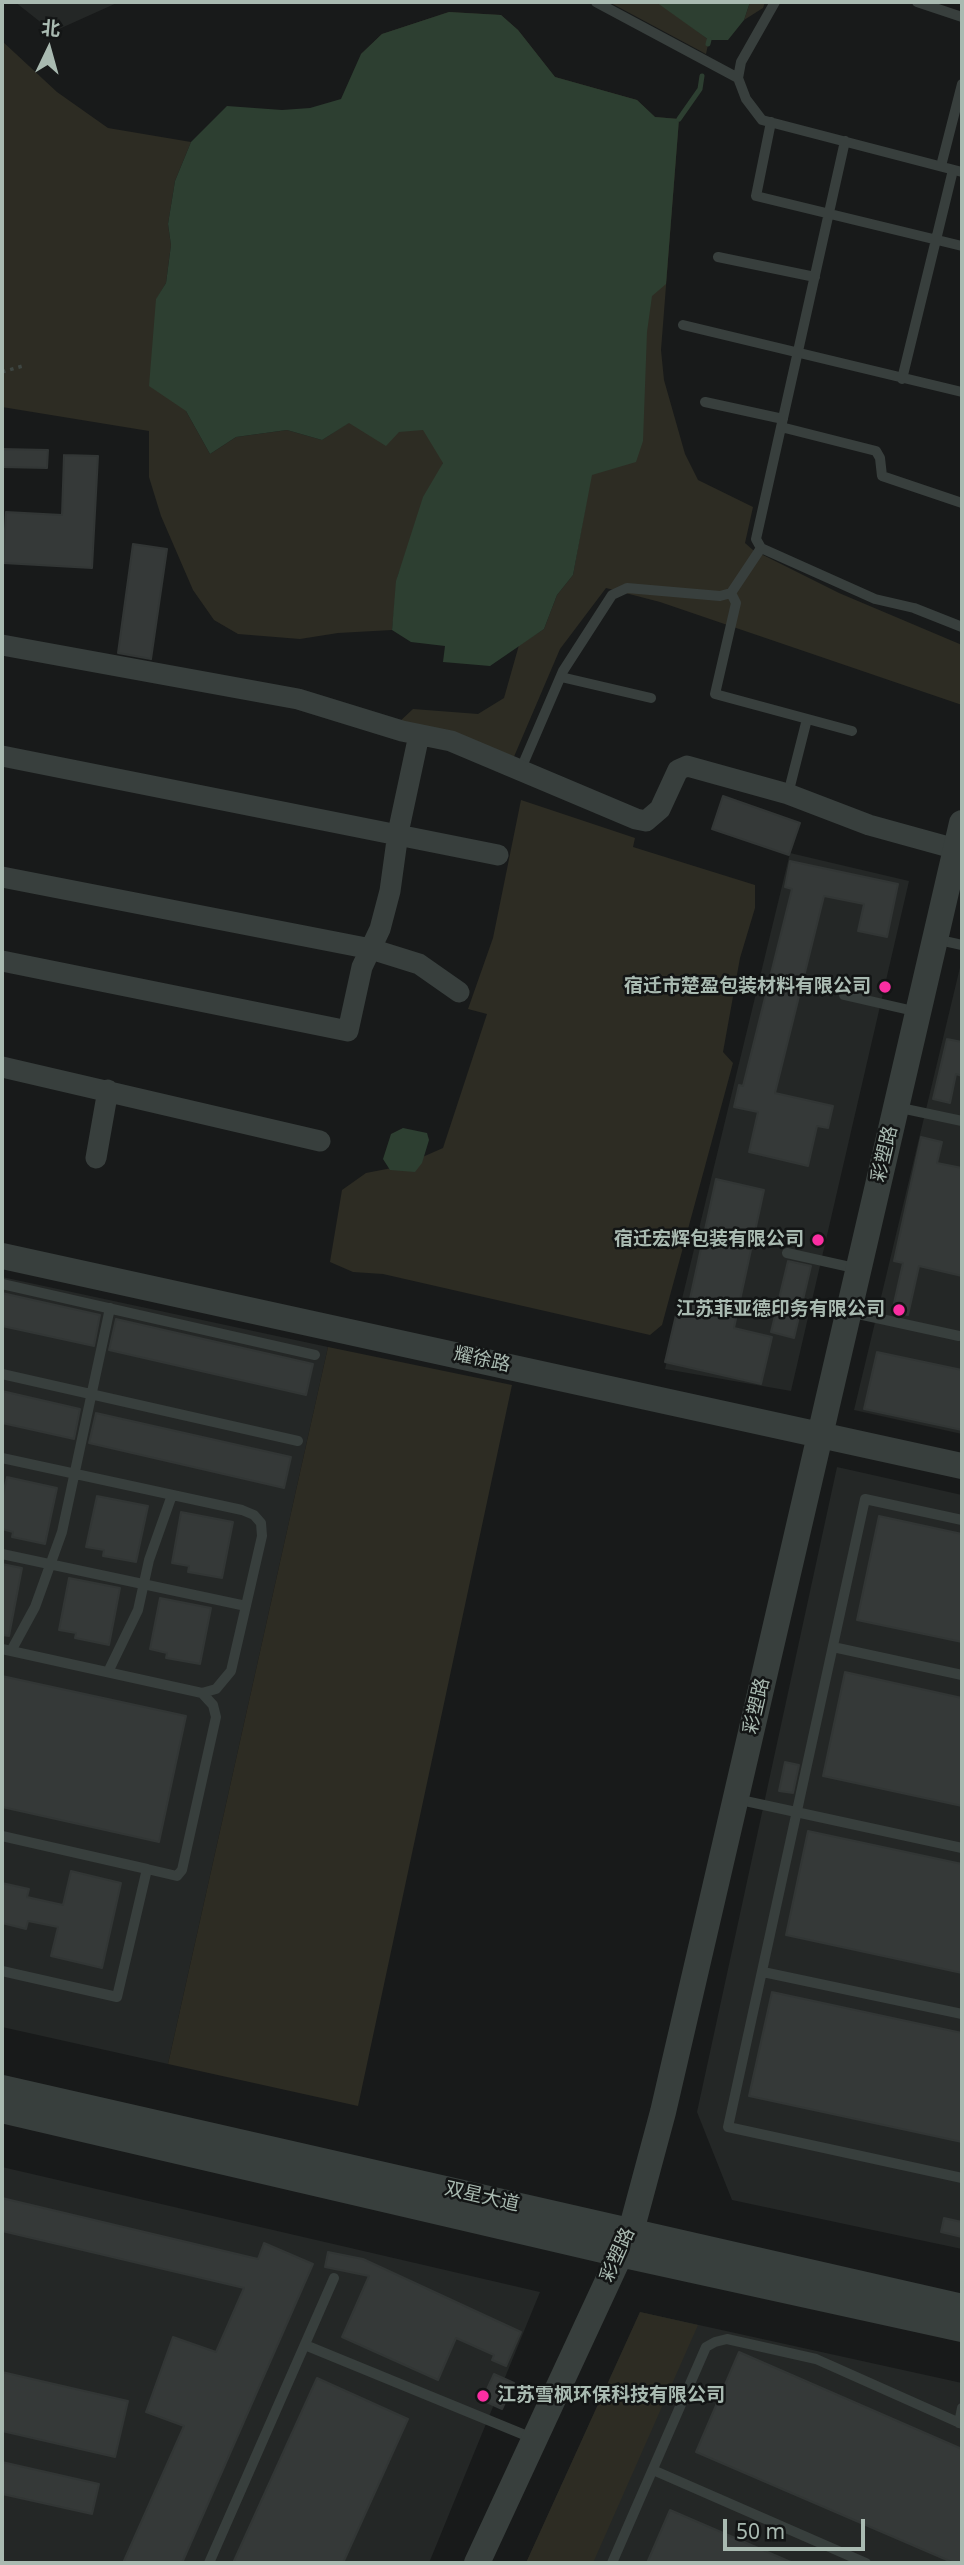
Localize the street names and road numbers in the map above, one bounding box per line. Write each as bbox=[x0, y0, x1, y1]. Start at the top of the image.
street label: 彩塑路 bbox=[867, 1124, 903, 1184]
street label: 耀徐路 bbox=[452, 1343, 512, 1377]
street label: 彩塑路 bbox=[739, 1676, 775, 1736]
street label: 双星大道 bbox=[442, 2177, 522, 2217]
street label: 彩塑路 bbox=[596, 2224, 640, 2286]

